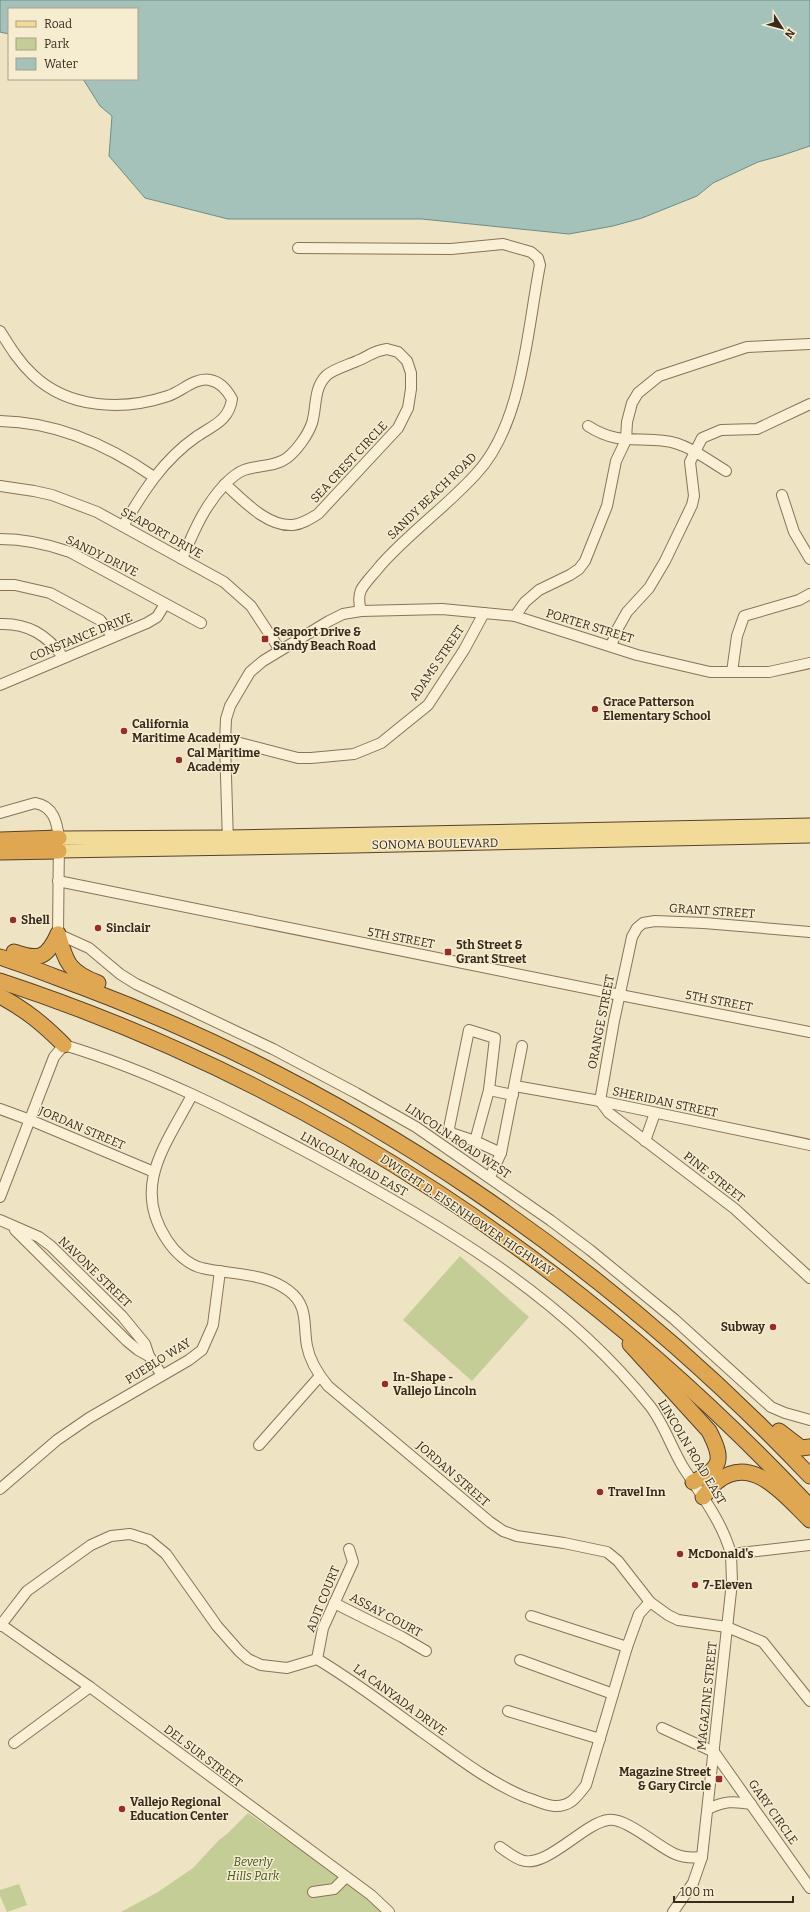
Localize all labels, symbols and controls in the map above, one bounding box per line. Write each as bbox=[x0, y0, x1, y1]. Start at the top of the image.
legend bbox=[8, 8, 138, 80]
north arrow bbox=[762, 8, 802, 48]
text: Road bbox=[44, 17, 72, 31]
text: N bbox=[782, 26, 797, 41]
text: Park bbox=[44, 37, 70, 51]
text: Water bbox=[44, 57, 79, 71]
street label: SEA CREST CIRCLE bbox=[308, 418, 390, 506]
street label: SANDY BEACH ROAD bbox=[385, 450, 479, 542]
street label: SEAPORT DRIVE bbox=[119, 505, 205, 561]
street label: SANDY DRIVE bbox=[64, 532, 140, 580]
street label: PORTER STREET bbox=[544, 606, 636, 646]
street label: CONSTANCE DRIVE bbox=[28, 610, 134, 664]
street label: ADAMS STREET bbox=[407, 623, 467, 703]
place label: Seaport Drive & Sandy Beach Road bbox=[273, 625, 377, 653]
marker: Seaport Drive & Sandy Beach Road bbox=[260, 634, 270, 644]
place label: Grace Patterson Elementary School bbox=[603, 695, 711, 723]
marker: Grace Patterson Elementary School bbox=[590, 704, 600, 714]
place label: California Maritime Academy bbox=[132, 717, 240, 745]
marker: California Maritime Academy bbox=[119, 726, 129, 736]
place label: Cal Maritime Academy bbox=[187, 746, 260, 774]
marker: Cal Maritime Academy bbox=[174, 755, 184, 765]
street label: SONOMA BOULEVARD bbox=[372, 836, 498, 852]
street label: GRANT STREET bbox=[668, 901, 756, 921]
place label: Shell bbox=[21, 913, 50, 927]
marker: Shell bbox=[8, 915, 18, 925]
place label: Sinclair bbox=[106, 921, 151, 935]
marker: Sinclair bbox=[93, 923, 103, 933]
street label: 5TH STREET bbox=[366, 925, 436, 951]
place label: 5th Street & Grant Street bbox=[456, 938, 527, 966]
marker: 5th Street & Grant Street bbox=[443, 947, 453, 957]
street label: ORANGE STREET bbox=[585, 974, 617, 1070]
street label: 5TH STREET bbox=[684, 988, 754, 1014]
street label: SHERIDAN STREET bbox=[611, 1084, 719, 1120]
street label: LINCOLN ROAD WEST bbox=[403, 1101, 513, 1181]
street label: JORDAN STREET bbox=[36, 1103, 127, 1152]
street label: LINCOLN ROAD EAST bbox=[298, 1129, 410, 1199]
street label: PINE STREET bbox=[681, 1149, 747, 1205]
street label: DWIGHT D. EISENHOWER HIGHWAY bbox=[378, 1152, 557, 1279]
street label: NAVONE STREET bbox=[56, 1234, 134, 1310]
place label: Subway bbox=[721, 1320, 765, 1334]
marker: Subway bbox=[768, 1322, 778, 1332]
street label: PUEBLO WAY bbox=[123, 1335, 194, 1387]
place label: In-Shape - Vallejo Lincoln bbox=[393, 1370, 477, 1399]
marker: In-Shape - Vallejo Lincoln bbox=[380, 1379, 390, 1389]
street label: LINCOLN ROAD EAST bbox=[655, 1397, 729, 1507]
street label: JORDAN STREET bbox=[413, 1438, 492, 1509]
place label: Travel Inn bbox=[608, 1485, 666, 1499]
marker: Travel Inn bbox=[595, 1487, 605, 1497]
place label: McDonald's bbox=[688, 1547, 754, 1561]
marker: McDonald's bbox=[675, 1549, 685, 1559]
street label: ADIT COURT bbox=[303, 1564, 343, 1634]
place label: 7-Eleven bbox=[703, 1578, 753, 1592]
marker: 7-Eleven bbox=[690, 1580, 700, 1590]
street label: ASSAY COURT bbox=[348, 1590, 424, 1640]
street label: MAGAZINE STREET bbox=[694, 1641, 720, 1751]
street label: LA CANYADA DRIVE bbox=[351, 1661, 449, 1739]
street label: DEL SUR STREET bbox=[161, 1722, 245, 1790]
place label: Magazine Street & Gary Circle bbox=[619, 1765, 711, 1793]
marker: Magazine Street & Gary Circle bbox=[714, 1774, 724, 1784]
street label: GARY CIRCLE bbox=[746, 1777, 800, 1847]
place label: Vallejo Regional Education Center bbox=[130, 1795, 229, 1823]
marker: Vallejo Regional Education Center bbox=[117, 1804, 127, 1814]
park label: Beverly Hills Park bbox=[227, 1855, 280, 1883]
scale bar bbox=[674, 1878, 793, 1904]
text: 100 m bbox=[680, 1885, 715, 1899]

